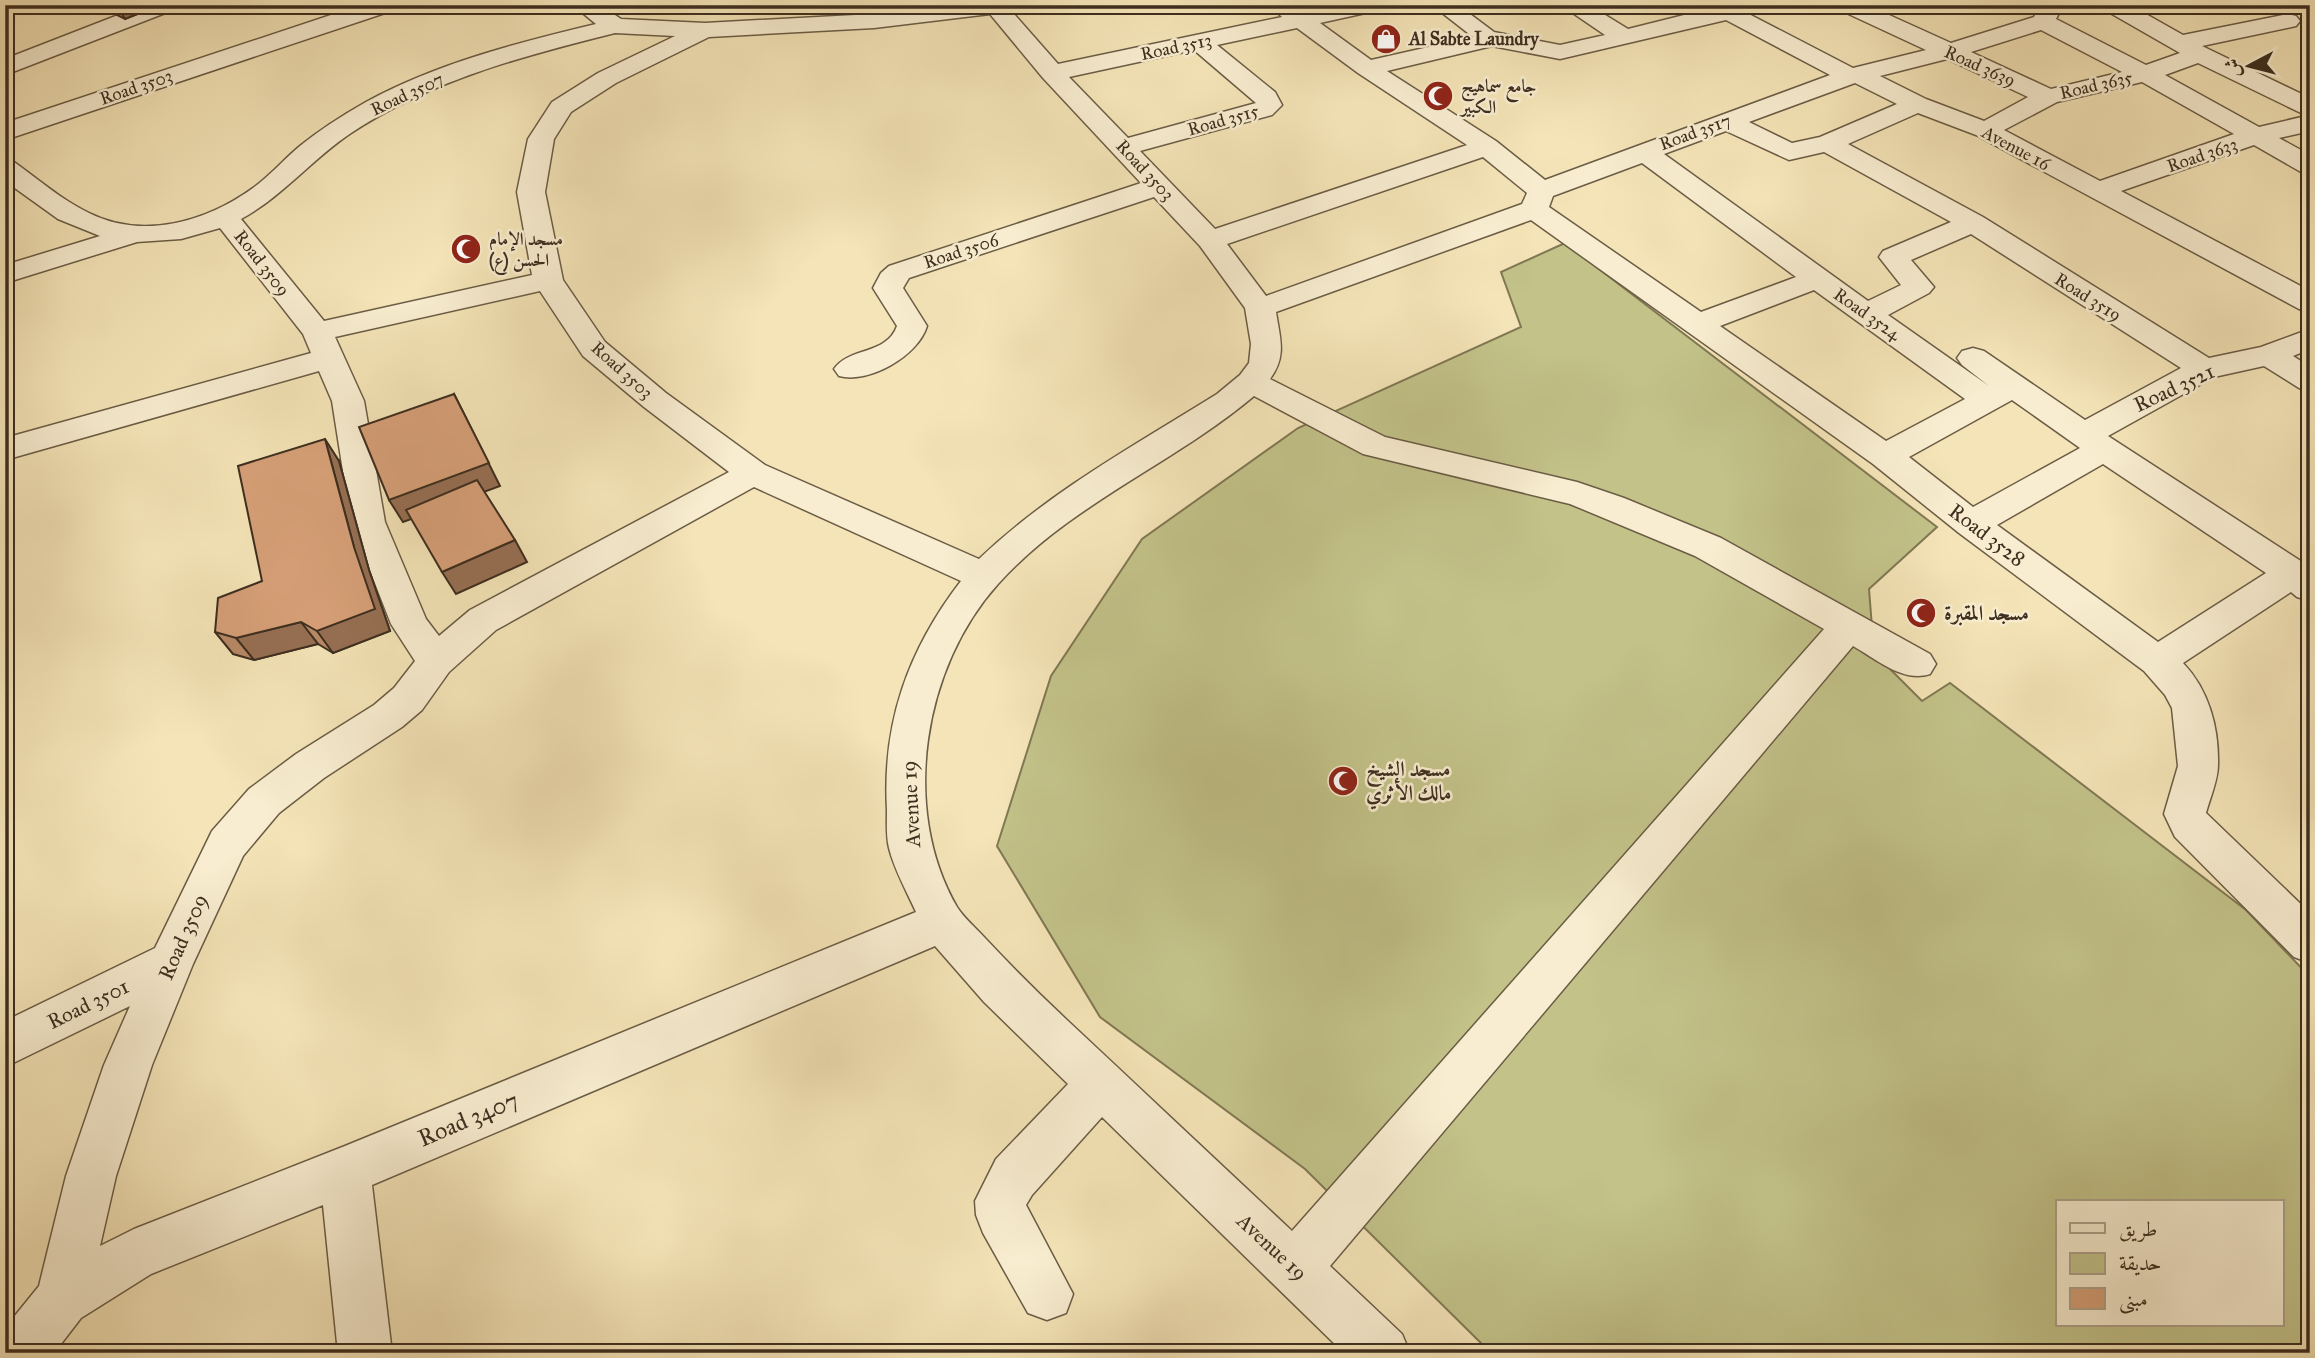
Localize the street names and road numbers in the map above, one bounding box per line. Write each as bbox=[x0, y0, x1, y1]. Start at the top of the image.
street label: Road 3513 bbox=[1138, 29, 1214, 65]
street label: Road 3639 bbox=[1941, 41, 2019, 91]
street label: Road 3503 bbox=[97, 64, 175, 110]
street label: Road 3635 bbox=[2057, 66, 2135, 104]
street label: Road 3507 bbox=[367, 68, 447, 120]
street label: Road 3515 bbox=[1185, 99, 1262, 141]
street label: Road 3517 bbox=[1656, 109, 1734, 155]
street label: Avenue 16 bbox=[1977, 120, 2055, 175]
street label: Road 3633 bbox=[2164, 133, 2240, 177]
street label: Road 3503 bbox=[1111, 135, 1179, 205]
street label: Road 3509 bbox=[229, 226, 295, 300]
street label: Road 3506 bbox=[921, 228, 1002, 273]
street label: Road 3519 bbox=[2051, 268, 2125, 326]
street label: Road 3524 bbox=[1829, 283, 1906, 346]
street label: Road 3503 bbox=[587, 337, 657, 403]
street label: Road 3521 bbox=[2129, 358, 2219, 418]
street label: Road 3528 bbox=[1944, 498, 2030, 572]
street label: Avenue 19 bbox=[896, 760, 926, 849]
street label: Road 3509 bbox=[153, 890, 213, 984]
street label: Road 3501 bbox=[43, 973, 133, 1035]
street label: Road 3407 bbox=[413, 1084, 523, 1154]
street label: Avenue 19 bbox=[1231, 1207, 1313, 1286]

